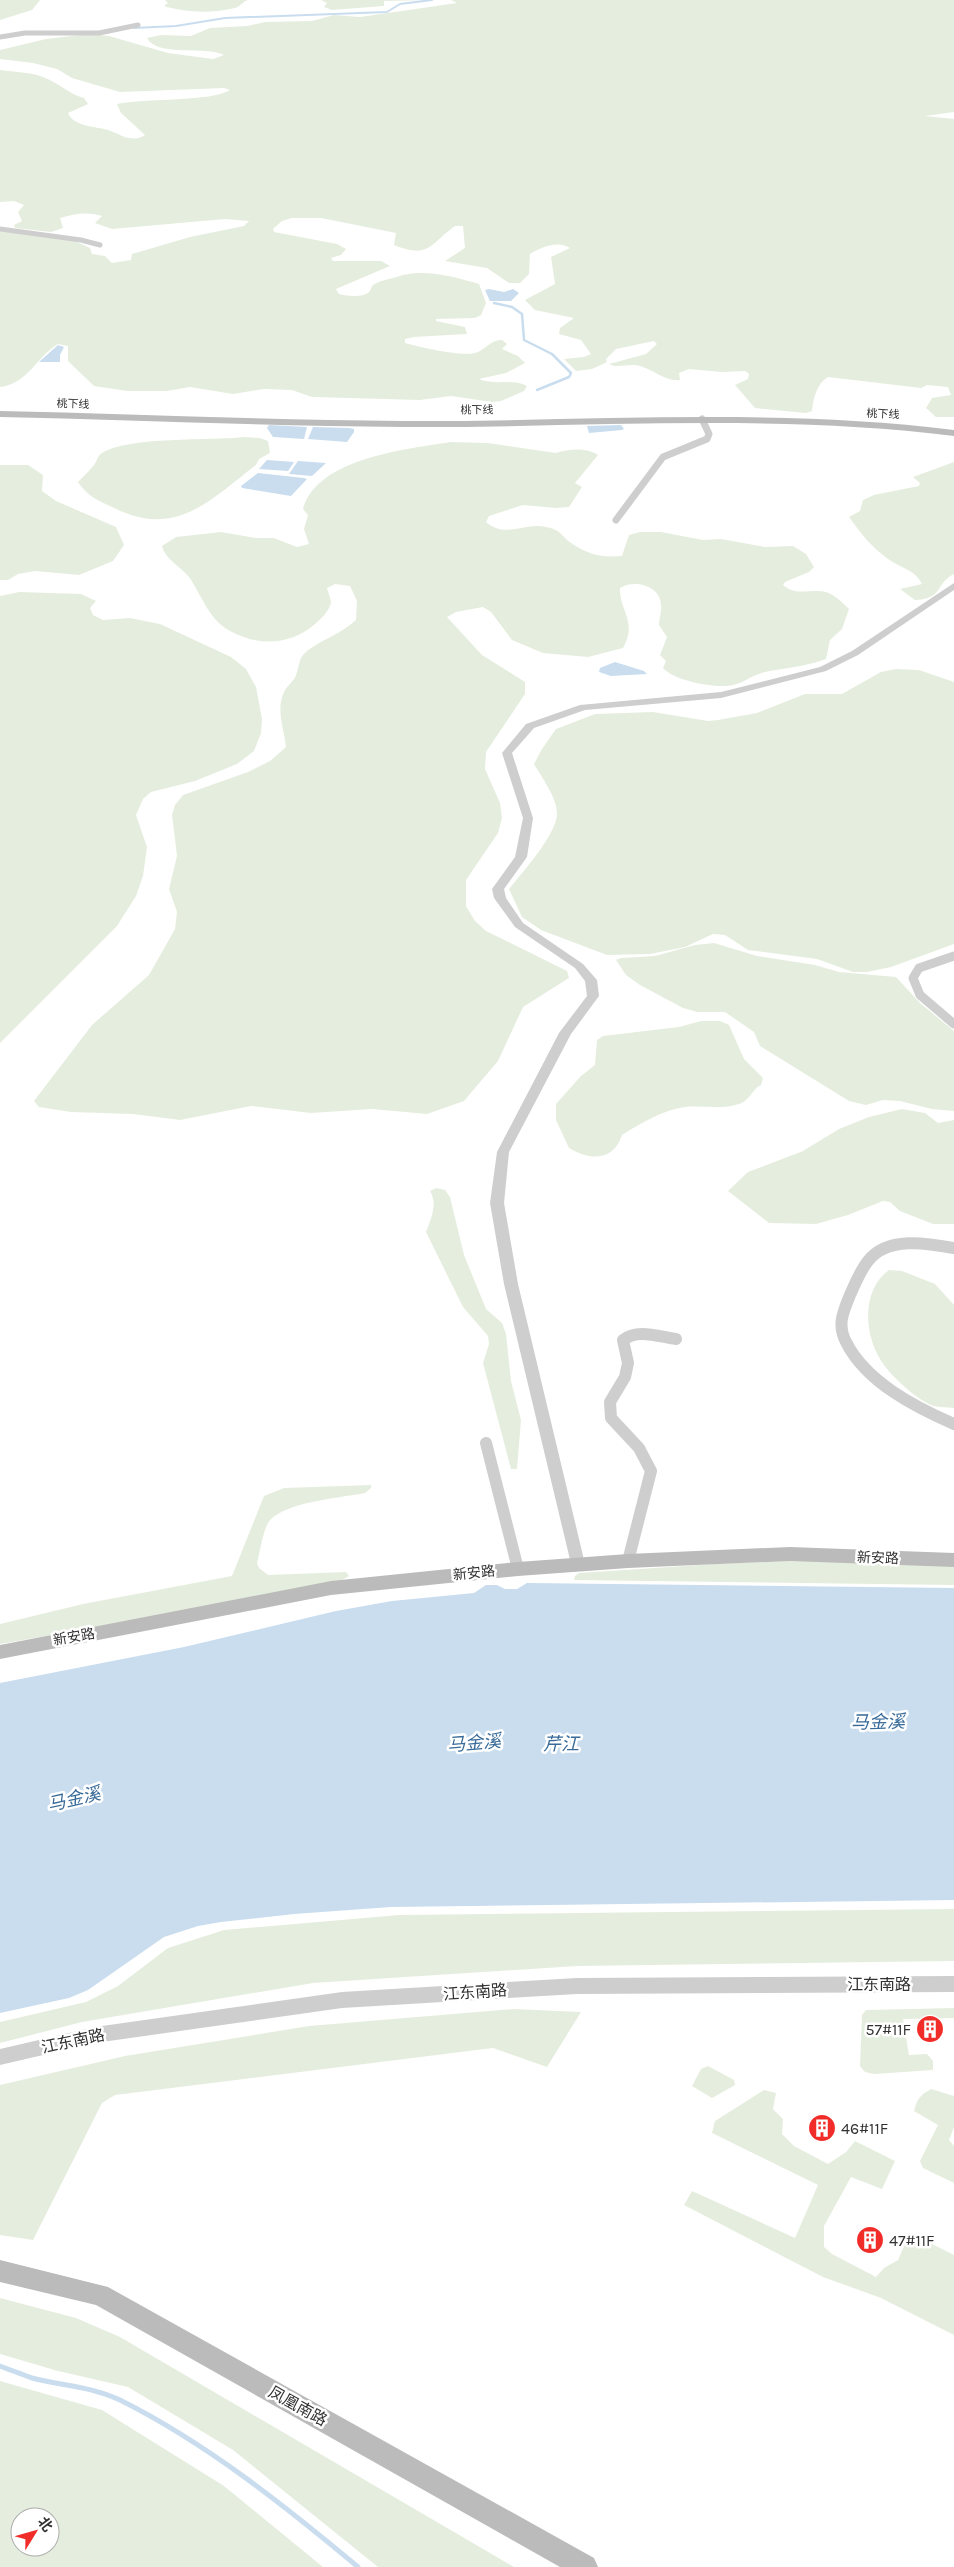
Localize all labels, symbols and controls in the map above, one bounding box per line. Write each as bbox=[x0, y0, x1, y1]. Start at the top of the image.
street label: 桃下线 bbox=[56, 397, 90, 411]
street label: 桃下线 bbox=[460, 403, 494, 417]
street label: 桃下线 bbox=[866, 407, 900, 421]
street label: 新安路 bbox=[857, 1549, 899, 1567]
street label: 新安路 bbox=[452, 1562, 496, 1584]
street label: 新安路 bbox=[52, 1625, 96, 1649]
water label: 马金溪 bbox=[851, 1710, 907, 1733]
water label: 马金溪 bbox=[446, 1730, 504, 1756]
water label: 芹江 bbox=[543, 1733, 581, 1755]
water label: 马金溪 bbox=[45, 1782, 105, 1816]
street label: 江东南路 bbox=[847, 1975, 911, 1994]
street label: 江东南路 bbox=[442, 1980, 508, 2004]
building icon: 57#11F bbox=[915, 2014, 945, 2044]
place label: 57#11F bbox=[865, 2020, 911, 2039]
street label: 江东南路 bbox=[40, 2025, 106, 2057]
building icon: 46#11F bbox=[807, 2113, 837, 2143]
place label: 46#11F bbox=[841, 2119, 888, 2138]
building icon: 47#11F bbox=[855, 2225, 885, 2255]
place label: 47#11F bbox=[889, 2231, 934, 2250]
street label: 凤凰南路 bbox=[265, 2382, 331, 2430]
north arrow bbox=[10, 2507, 60, 2557]
text: 北 bbox=[34, 2514, 56, 2535]

